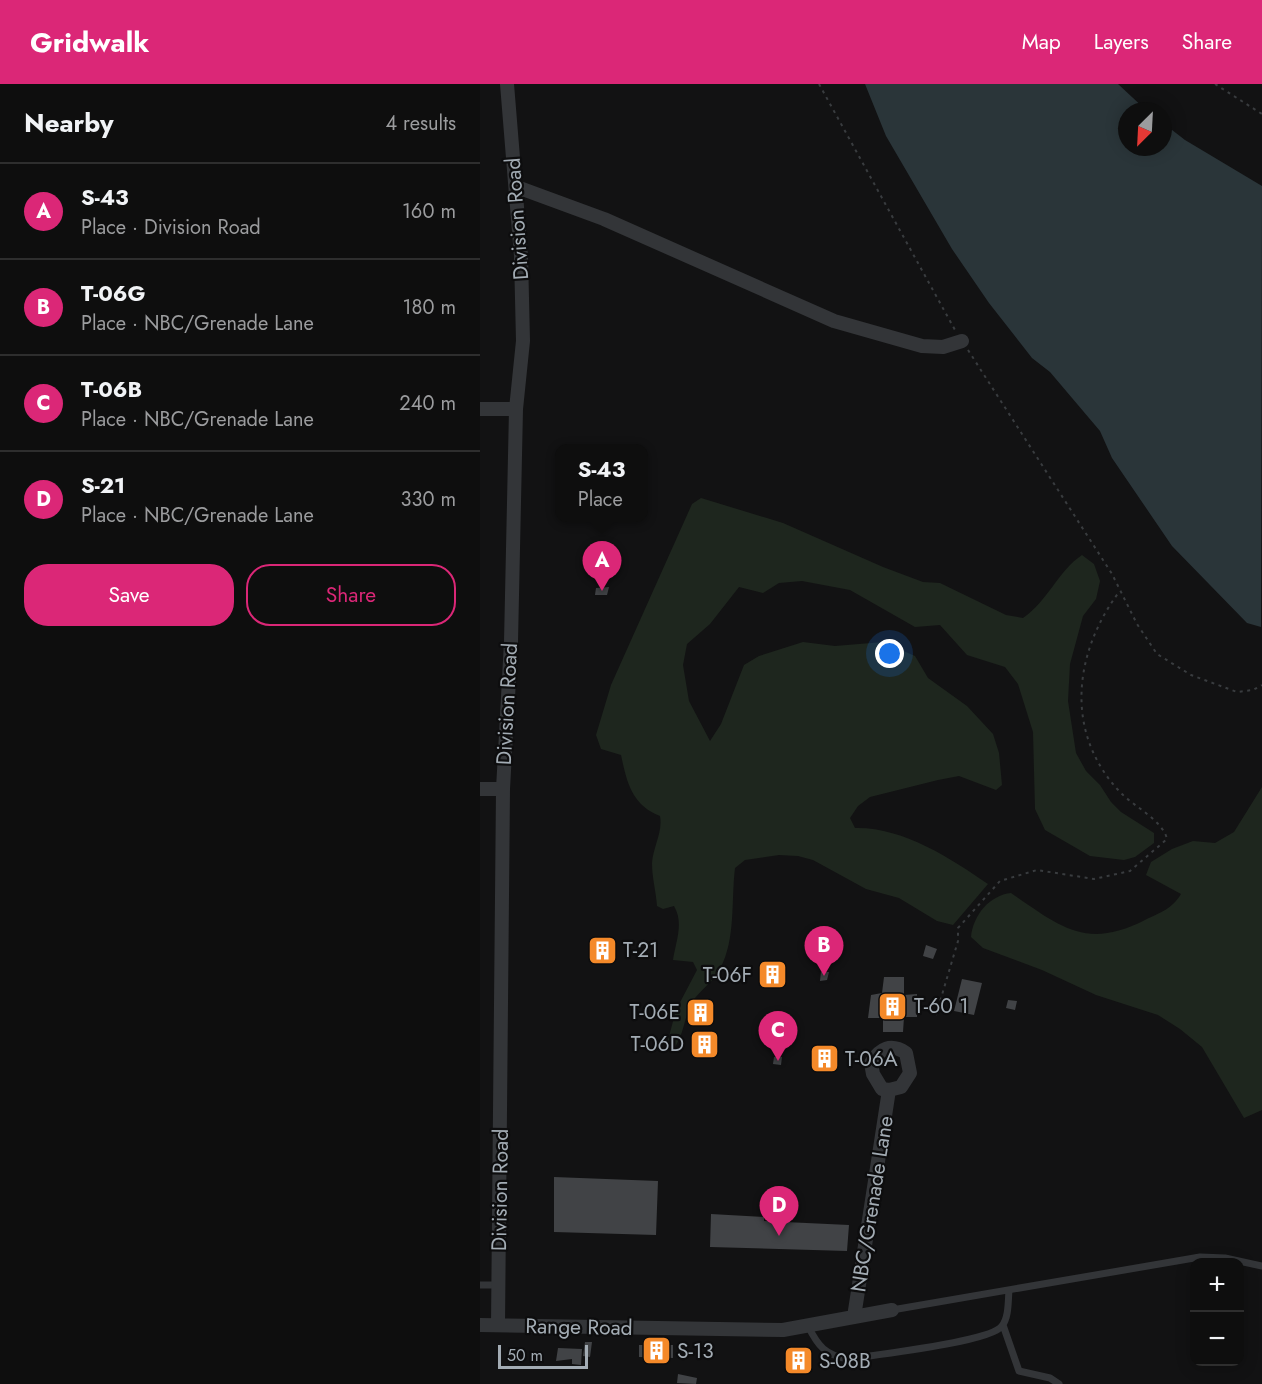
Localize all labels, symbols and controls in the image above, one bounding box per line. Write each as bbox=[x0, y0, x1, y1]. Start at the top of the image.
text: Gridwalk bbox=[30, 22, 149, 63]
text: Map bbox=[1022, 27, 1061, 57]
text: Layers bbox=[1094, 27, 1149, 57]
text: Share bbox=[1182, 27, 1232, 57]
north arrow bbox=[1118, 102, 1172, 156]
text: Nearby bbox=[24, 104, 113, 142]
text: 4 results bbox=[385, 109, 456, 138]
street label: Division Road bbox=[498, 157, 536, 281]
text: S-43 bbox=[81, 181, 129, 213]
text: A bbox=[36, 197, 51, 226]
text: 160 m bbox=[402, 197, 456, 226]
text: Place · Division Road bbox=[81, 213, 261, 242]
text: T-06G bbox=[81, 277, 145, 309]
text: B bbox=[37, 293, 50, 322]
text: 180 m bbox=[402, 293, 456, 322]
text: Place · NBC/Grenade Lane bbox=[81, 309, 314, 338]
text: T-06B bbox=[81, 373, 142, 405]
text: C bbox=[36, 389, 51, 418]
text: 240 m bbox=[399, 389, 456, 418]
text: Place · NBC/Grenade Lane bbox=[81, 405, 314, 434]
popup bbox=[555, 444, 648, 522]
text: S-43 bbox=[578, 453, 625, 485]
text: S-21 bbox=[81, 469, 125, 501]
text: D bbox=[36, 485, 51, 514]
text: 330 m bbox=[401, 485, 456, 514]
text: Place bbox=[578, 485, 623, 514]
text: Place · NBC/Grenade Lane bbox=[81, 501, 314, 530]
pin: A bbox=[582, 542, 622, 591]
button: Save bbox=[24, 564, 234, 626]
button: Share bbox=[246, 564, 456, 626]
your location bbox=[875, 639, 904, 668]
street label: Division Road bbox=[489, 642, 525, 766]
pin: B bbox=[804, 926, 844, 976]
building icon: T-21 bbox=[586, 934, 618, 966]
place label: T-21 bbox=[623, 935, 659, 965]
building icon: T-06F bbox=[757, 959, 789, 991]
place label: T-06F bbox=[703, 960, 752, 990]
building icon: T-60 1 bbox=[877, 990, 909, 1022]
place label: T-60 1 bbox=[914, 991, 969, 1021]
building icon: T-06E bbox=[685, 996, 717, 1028]
place label: T-06E bbox=[630, 997, 680, 1027]
pin: C bbox=[758, 1012, 798, 1061]
building icon: T-06D bbox=[689, 1028, 721, 1060]
place label: T-06D bbox=[631, 1029, 684, 1059]
building icon: T-06A bbox=[808, 1043, 840, 1075]
place label: T-06A bbox=[845, 1044, 898, 1074]
street label: NBC/Grenade Lane bbox=[843, 1114, 901, 1294]
street label: Division Road bbox=[484, 1129, 516, 1251]
pin: D bbox=[760, 1186, 798, 1236]
map controls bbox=[1190, 1258, 1244, 1366]
button: + bbox=[1190, 1258, 1244, 1312]
street label: Range Road bbox=[525, 1311, 633, 1343]
button: − bbox=[1190, 1312, 1244, 1366]
building icon: S-13 bbox=[640, 1335, 672, 1367]
place label: S-13 bbox=[677, 1336, 714, 1366]
scale bar bbox=[498, 1342, 588, 1370]
text: 50 m bbox=[507, 1344, 543, 1367]
building icon: S-08B bbox=[782, 1345, 814, 1377]
place label: S-08B bbox=[819, 1346, 871, 1376]

